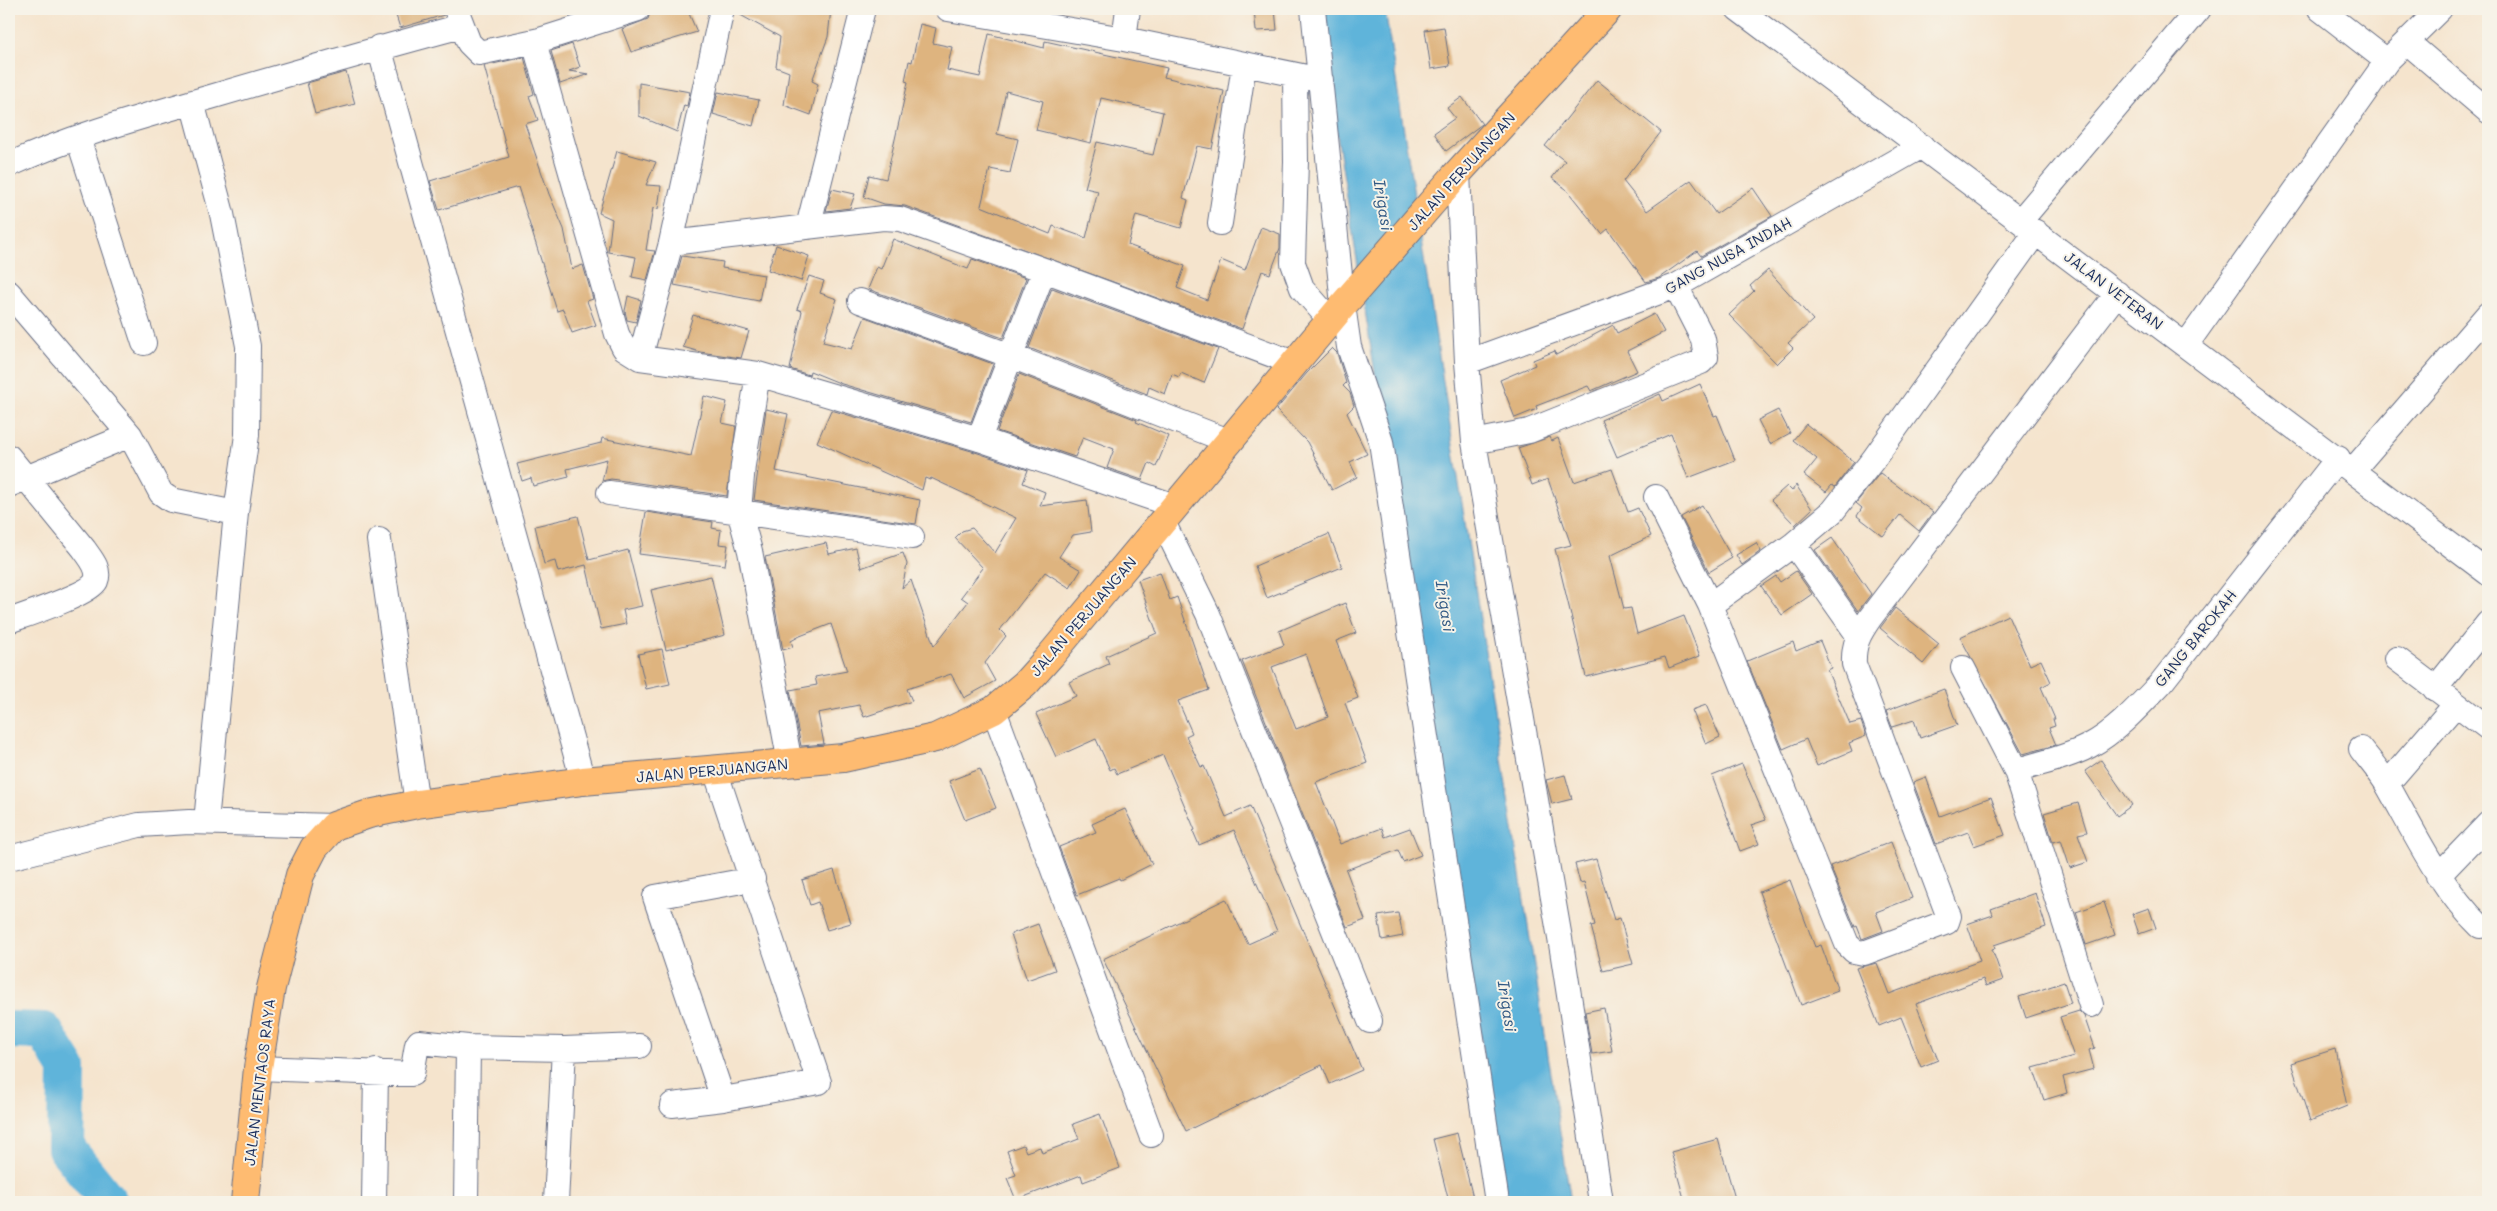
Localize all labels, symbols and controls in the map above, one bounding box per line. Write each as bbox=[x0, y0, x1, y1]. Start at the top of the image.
street label: JALAN PERJUANGAN bbox=[1403, 108, 1519, 234]
water label: Irigasi bbox=[1370, 178, 1398, 232]
street label: GANG NUSA INDAH bbox=[1661, 212, 1795, 298]
street label: JALAN VETERAN bbox=[2060, 246, 2168, 334]
street label: JALAN PERJUANGAN bbox=[1025, 552, 1141, 680]
water label: Irigasi bbox=[1432, 579, 1460, 633]
street label: GANG BAROKAH bbox=[2150, 585, 2240, 691]
street label: JALAN PERJUANGAN bbox=[635, 753, 789, 787]
water label: Irigasi bbox=[1494, 979, 1522, 1033]
street label: JALAN MENTAOS RAYA bbox=[239, 997, 279, 1167]

